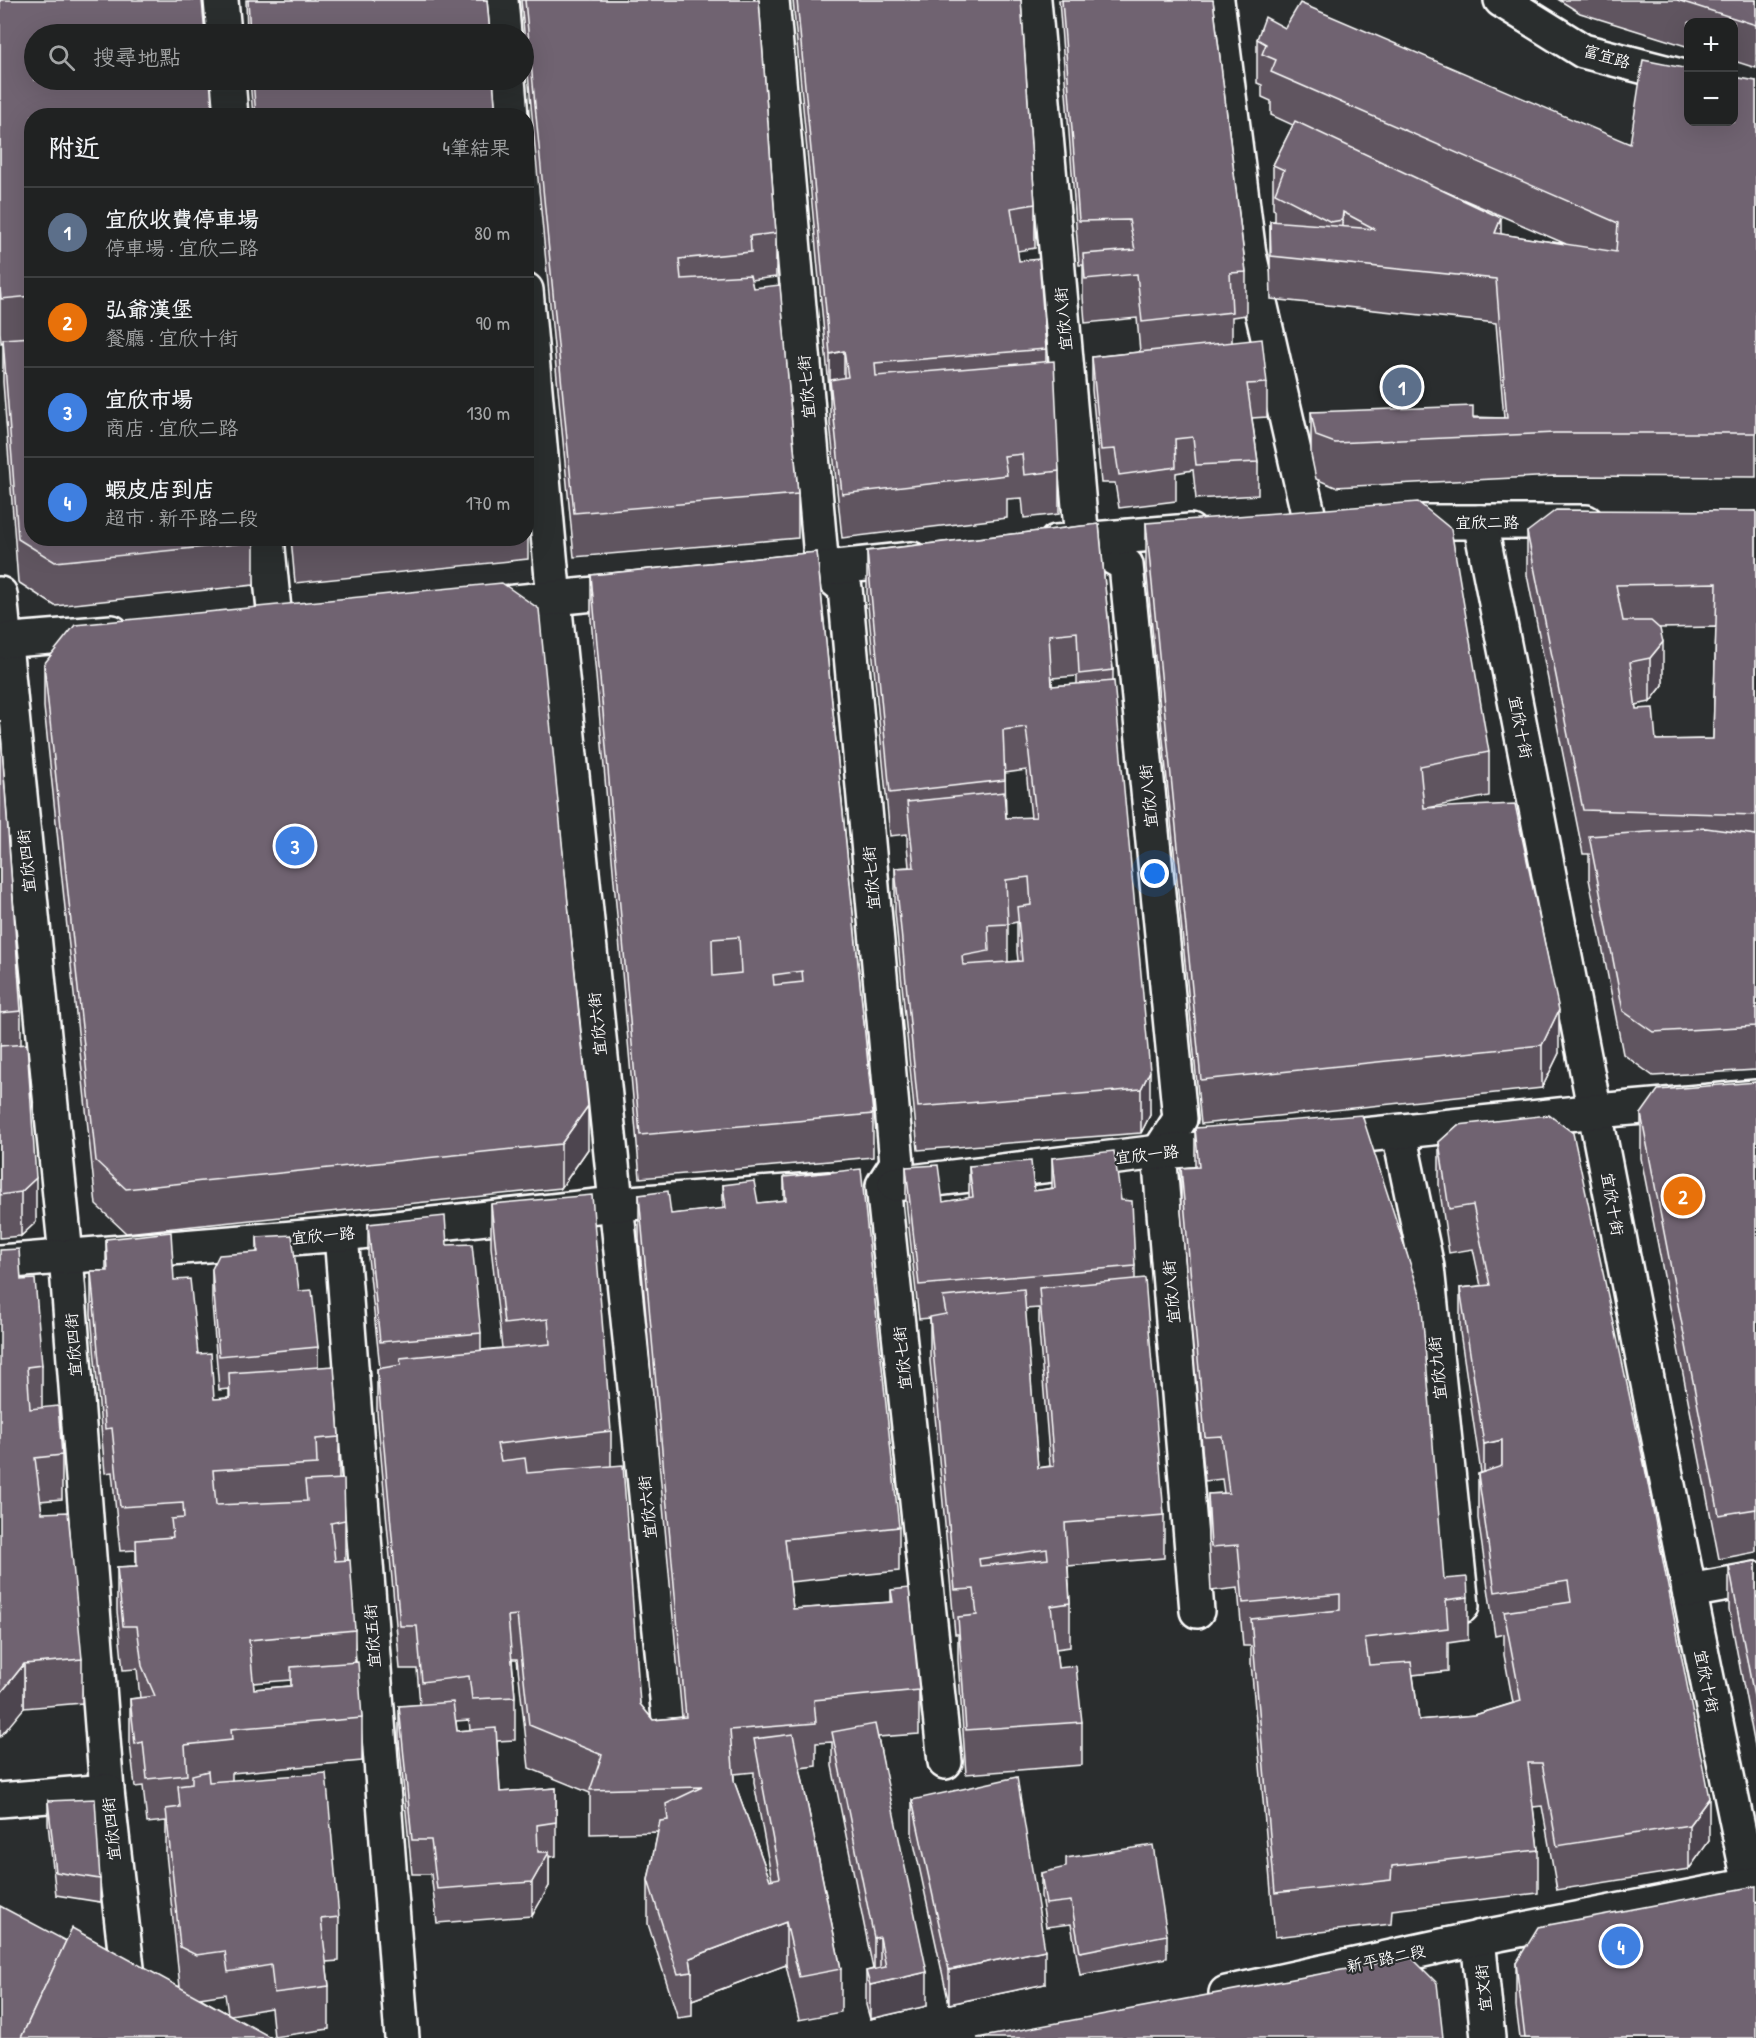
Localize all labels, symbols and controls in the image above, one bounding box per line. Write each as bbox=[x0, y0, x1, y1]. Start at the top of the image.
map controls bbox=[1684, 18, 1738, 126]
button: + bbox=[1684, 18, 1738, 72]
search box bbox=[24, 24, 534, 90]
street label: 富宜路 bbox=[1581, 39, 1633, 73]
icon: search bbox=[45, 41, 78, 74]
text: 搜尋地點 bbox=[93, 42, 181, 72]
button: − bbox=[1684, 72, 1738, 126]
text: 附近 bbox=[48, 130, 100, 165]
text: 4筆結果 bbox=[443, 134, 510, 161]
text: 宜欣收費停車場 bbox=[105, 204, 259, 234]
text: 1 bbox=[64, 219, 71, 246]
text: 80 m bbox=[474, 219, 510, 246]
text: 停車場 · 宜欣二路 bbox=[105, 234, 258, 261]
street label: 宜欣八街 bbox=[1049, 286, 1077, 352]
text: 弘爺漢堡 bbox=[105, 294, 193, 324]
text: 2 bbox=[63, 309, 72, 336]
text: 90 m bbox=[476, 309, 510, 336]
text: 餐廳 · 宜欣十街 bbox=[105, 324, 238, 351]
street label: 宜欣七街 bbox=[792, 354, 820, 420]
pin: 1 bbox=[1382, 364, 1422, 410]
text: 宜欣市場 bbox=[105, 384, 193, 414]
text: 3 bbox=[63, 399, 72, 426]
text: 130 m bbox=[467, 399, 510, 426]
text: 商店 · 宜欣二路 bbox=[105, 414, 238, 441]
text: 蝦皮店到店 bbox=[105, 474, 215, 504]
text: 4 bbox=[64, 489, 71, 516]
text: 170 m bbox=[466, 489, 510, 516]
text: 超市 · 新平路二段 bbox=[105, 504, 258, 531]
street label: 宜欣二路 bbox=[1455, 511, 1519, 533]
street label: 宜欣十街 bbox=[1504, 693, 1538, 761]
street label: 宜欣八街 bbox=[1134, 763, 1162, 829]
pin: 3 bbox=[276, 824, 314, 868]
street label: 宜欣四街 bbox=[12, 828, 40, 894]
street label: 宜欣七街 bbox=[857, 845, 885, 911]
your location bbox=[1140, 859, 1169, 888]
street label: 宜欣六街 bbox=[583, 991, 611, 1057]
street label: 宜欣一路 bbox=[1114, 1140, 1180, 1168]
street label: 宜欣十街 bbox=[1597, 1171, 1629, 1237]
pin: 2 bbox=[1664, 1174, 1702, 1218]
street label: 宜欣一路 bbox=[290, 1221, 356, 1249]
street label: 宜欣八街 bbox=[1157, 1259, 1185, 1325]
street label: 宜欣四街 bbox=[60, 1312, 86, 1378]
street label: 宜欣七街 bbox=[888, 1325, 916, 1391]
street label: 宜欣九街 bbox=[1423, 1335, 1451, 1401]
street label: 宜欣六街 bbox=[633, 1474, 661, 1540]
street label: 宜欣五街 bbox=[359, 1603, 385, 1669]
street label: 宜欣十街 bbox=[1690, 1647, 1724, 1715]
street label: 宜欣四街 bbox=[97, 1796, 125, 1862]
pin: 4 bbox=[1602, 1924, 1640, 1968]
street label: 新平路二段 bbox=[1345, 1939, 1427, 1977]
street label: 宜文街 bbox=[1470, 1963, 1496, 2013]

